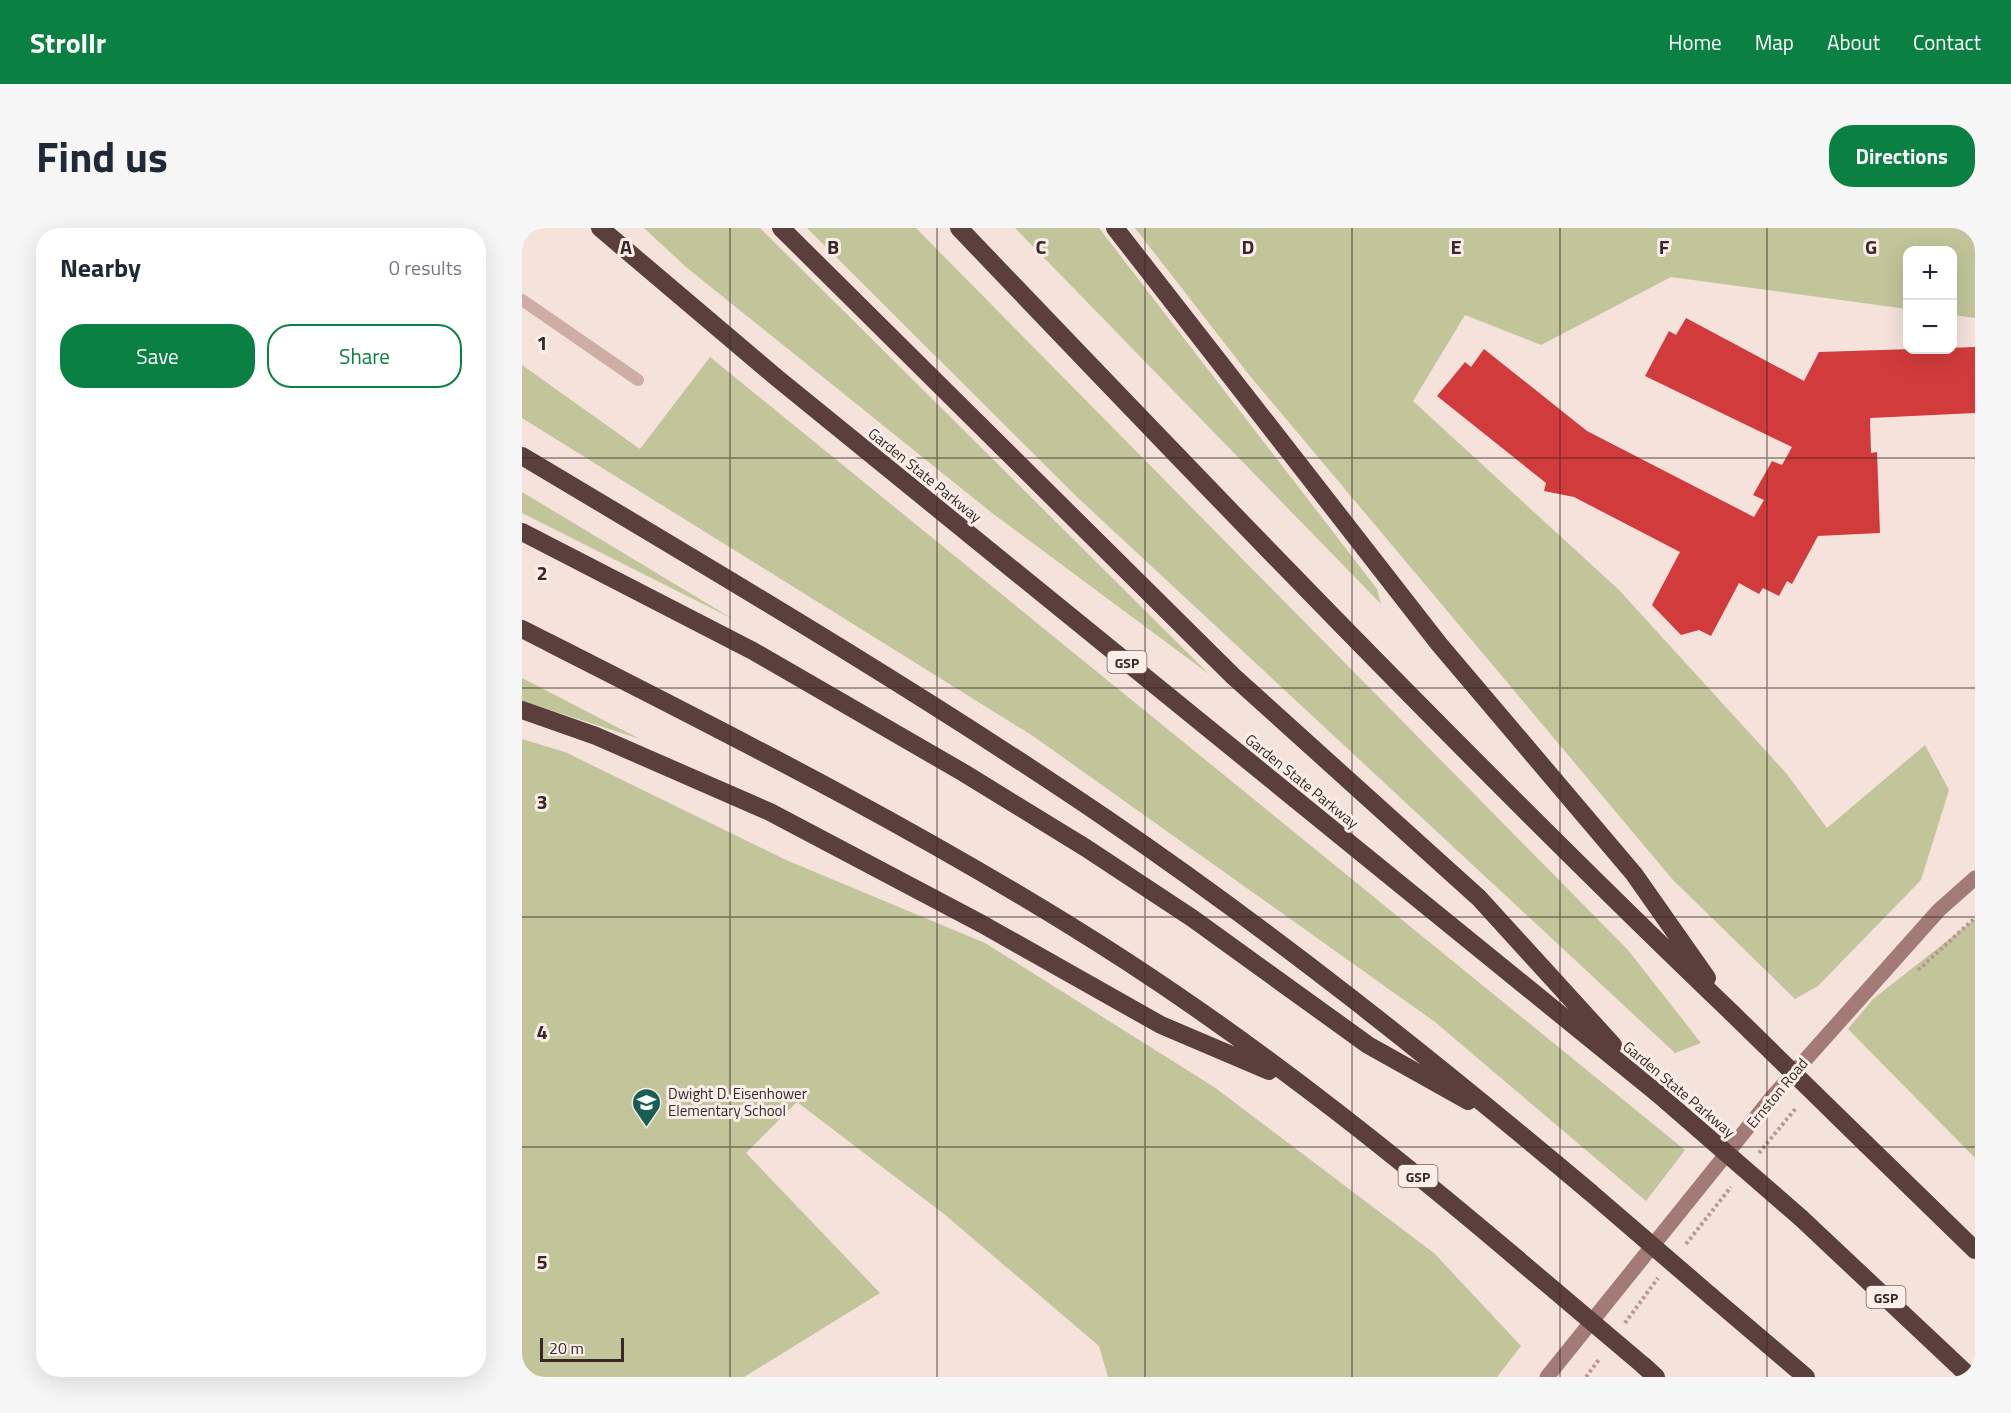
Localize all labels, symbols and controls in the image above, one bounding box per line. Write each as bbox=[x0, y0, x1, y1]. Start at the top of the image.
text: Strollr bbox=[30, 21, 106, 64]
text: Home bbox=[1668, 26, 1722, 58]
text: Map bbox=[1755, 26, 1794, 58]
text: About bbox=[1827, 26, 1880, 58]
text: Contact bbox=[1913, 26, 1981, 58]
text: Find us bbox=[36, 124, 168, 188]
button: Directions bbox=[1829, 125, 1975, 187]
text: A bbox=[620, 231, 632, 262]
text: B bbox=[827, 231, 839, 262]
text: C bbox=[1036, 231, 1047, 262]
text: D bbox=[1242, 231, 1254, 262]
text: E bbox=[1450, 231, 1462, 262]
text: F bbox=[1659, 231, 1670, 262]
text: G bbox=[1865, 231, 1877, 262]
map controls bbox=[1903, 246, 1957, 354]
button: + bbox=[1903, 246, 1957, 300]
text: Nearby bbox=[60, 248, 141, 287]
text: 0 results bbox=[389, 252, 462, 283]
button: − bbox=[1903, 300, 1957, 354]
button: Save bbox=[60, 324, 255, 388]
button: Share bbox=[267, 324, 462, 388]
text: 1 bbox=[536, 327, 548, 358]
street label: Garden State Parkway bbox=[863, 422, 987, 528]
text: 2 bbox=[536, 557, 548, 588]
road number: GSP bbox=[1108, 651, 1146, 673]
street label: Garden State Parkway bbox=[1240, 728, 1364, 834]
text: 3 bbox=[536, 786, 548, 817]
text: 4 bbox=[536, 1016, 548, 1047]
street label: Garden State Parkway bbox=[1618, 1035, 1740, 1143]
street label: Ernston Road bbox=[1741, 1053, 1813, 1133]
place label: Dwight D. Eisenhower Elementary School bbox=[668, 1082, 807, 1122]
school or university icon: Dwight D. Eisenhower Elementary School bbox=[631, 1086, 663, 1128]
road number: GSP bbox=[1398, 1165, 1438, 1187]
text: 5 bbox=[536, 1246, 548, 1277]
road number: GSP bbox=[1866, 1286, 1906, 1308]
scale bar bbox=[540, 1335, 624, 1362]
text: 20 m bbox=[549, 1336, 584, 1360]

